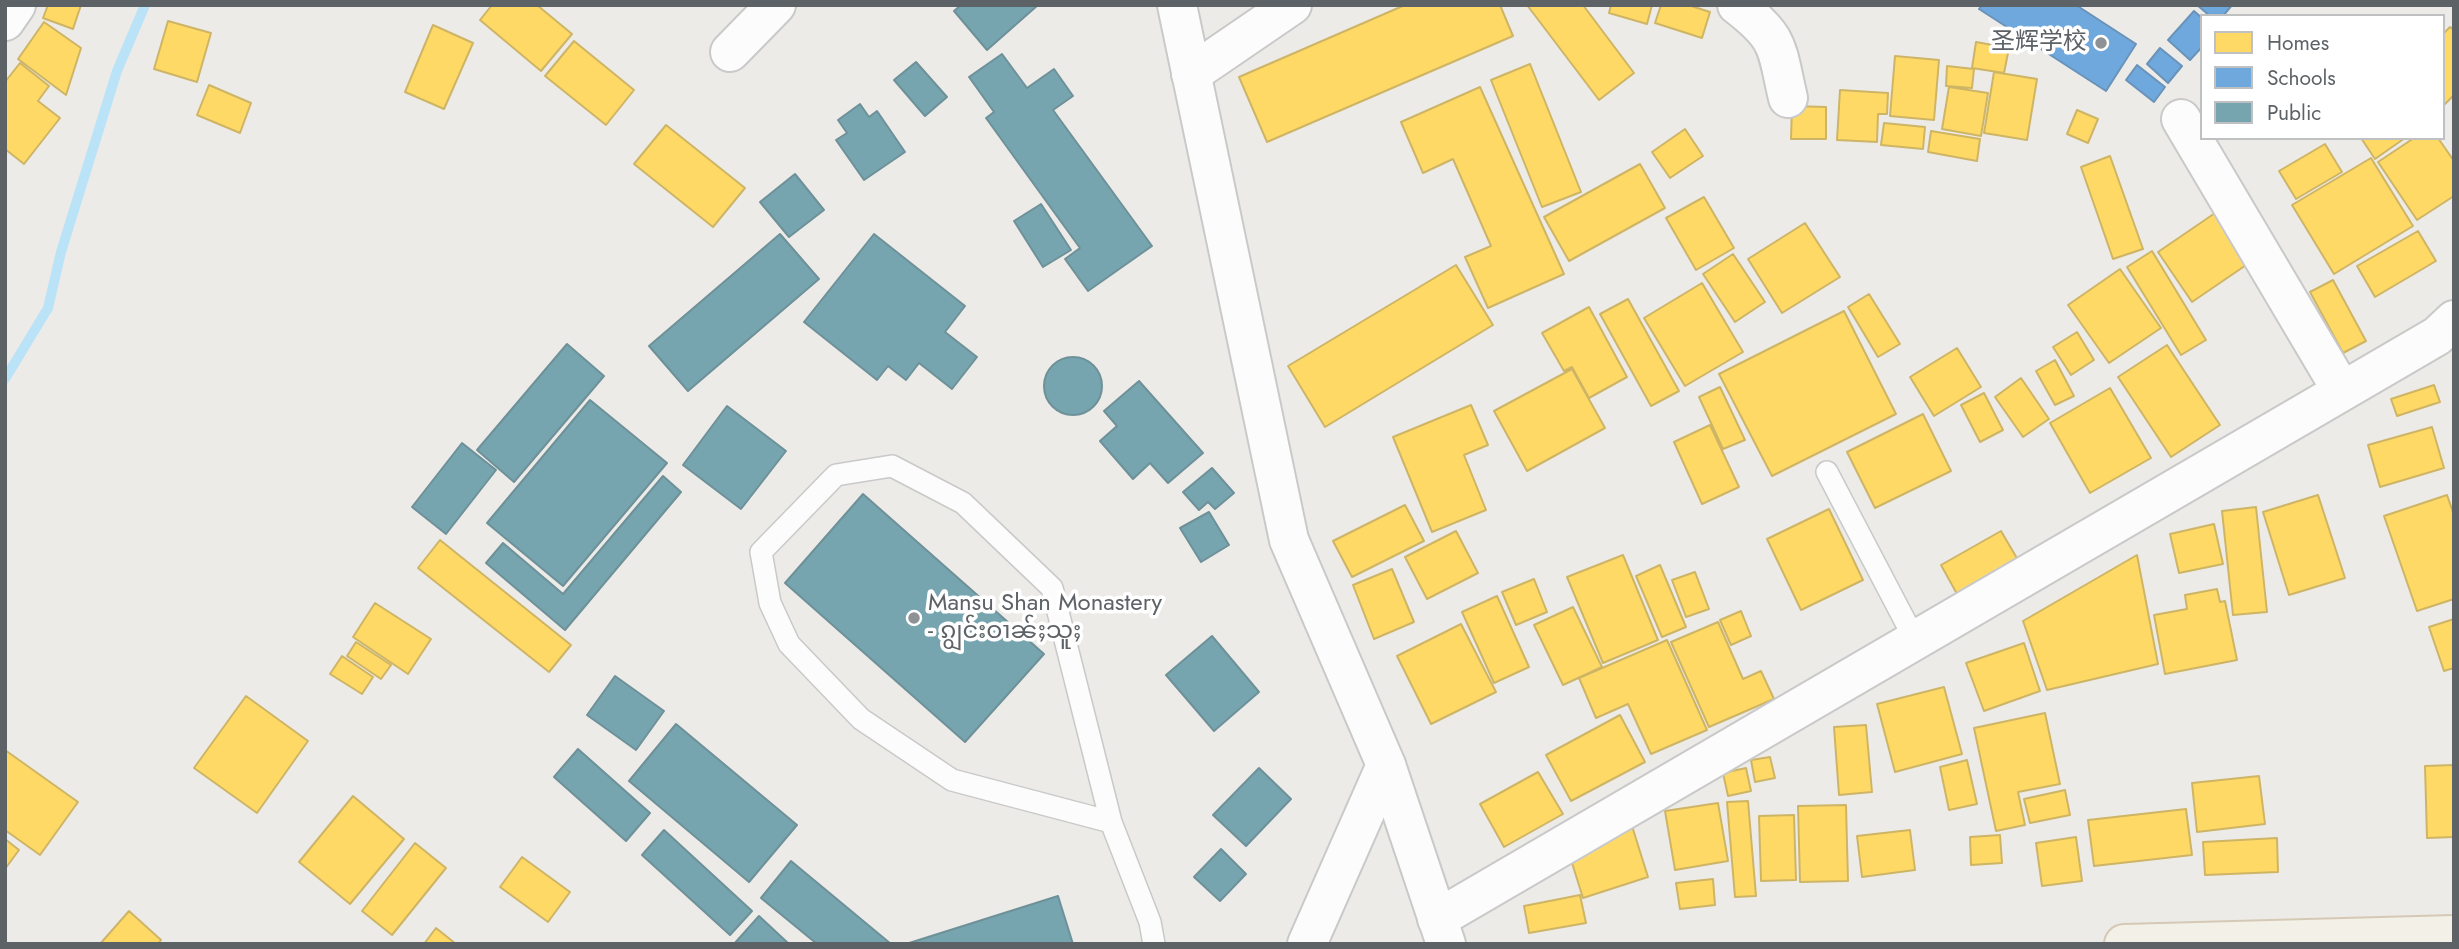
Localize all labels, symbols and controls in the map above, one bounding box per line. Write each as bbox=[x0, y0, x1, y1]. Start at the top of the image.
legend bbox=[2200, 14, 2445, 140]
text: Homes bbox=[2267, 28, 2329, 58]
place label: 圣辉学校 bbox=[1991, 29, 2087, 57]
marker: 圣辉学校 bbox=[2093, 35, 2109, 51]
text: Schools bbox=[2267, 63, 2336, 93]
text: Public bbox=[2267, 98, 2321, 128]
place label: Mansu Shan Monastery - ၵျွင်းဝၢၼ်ႈသူႈ bbox=[928, 590, 1162, 646]
marker: Mansu Shan Monastery - ၵျွင်းဝၢၼ်ႈသူႈ bbox=[906, 610, 922, 626]

